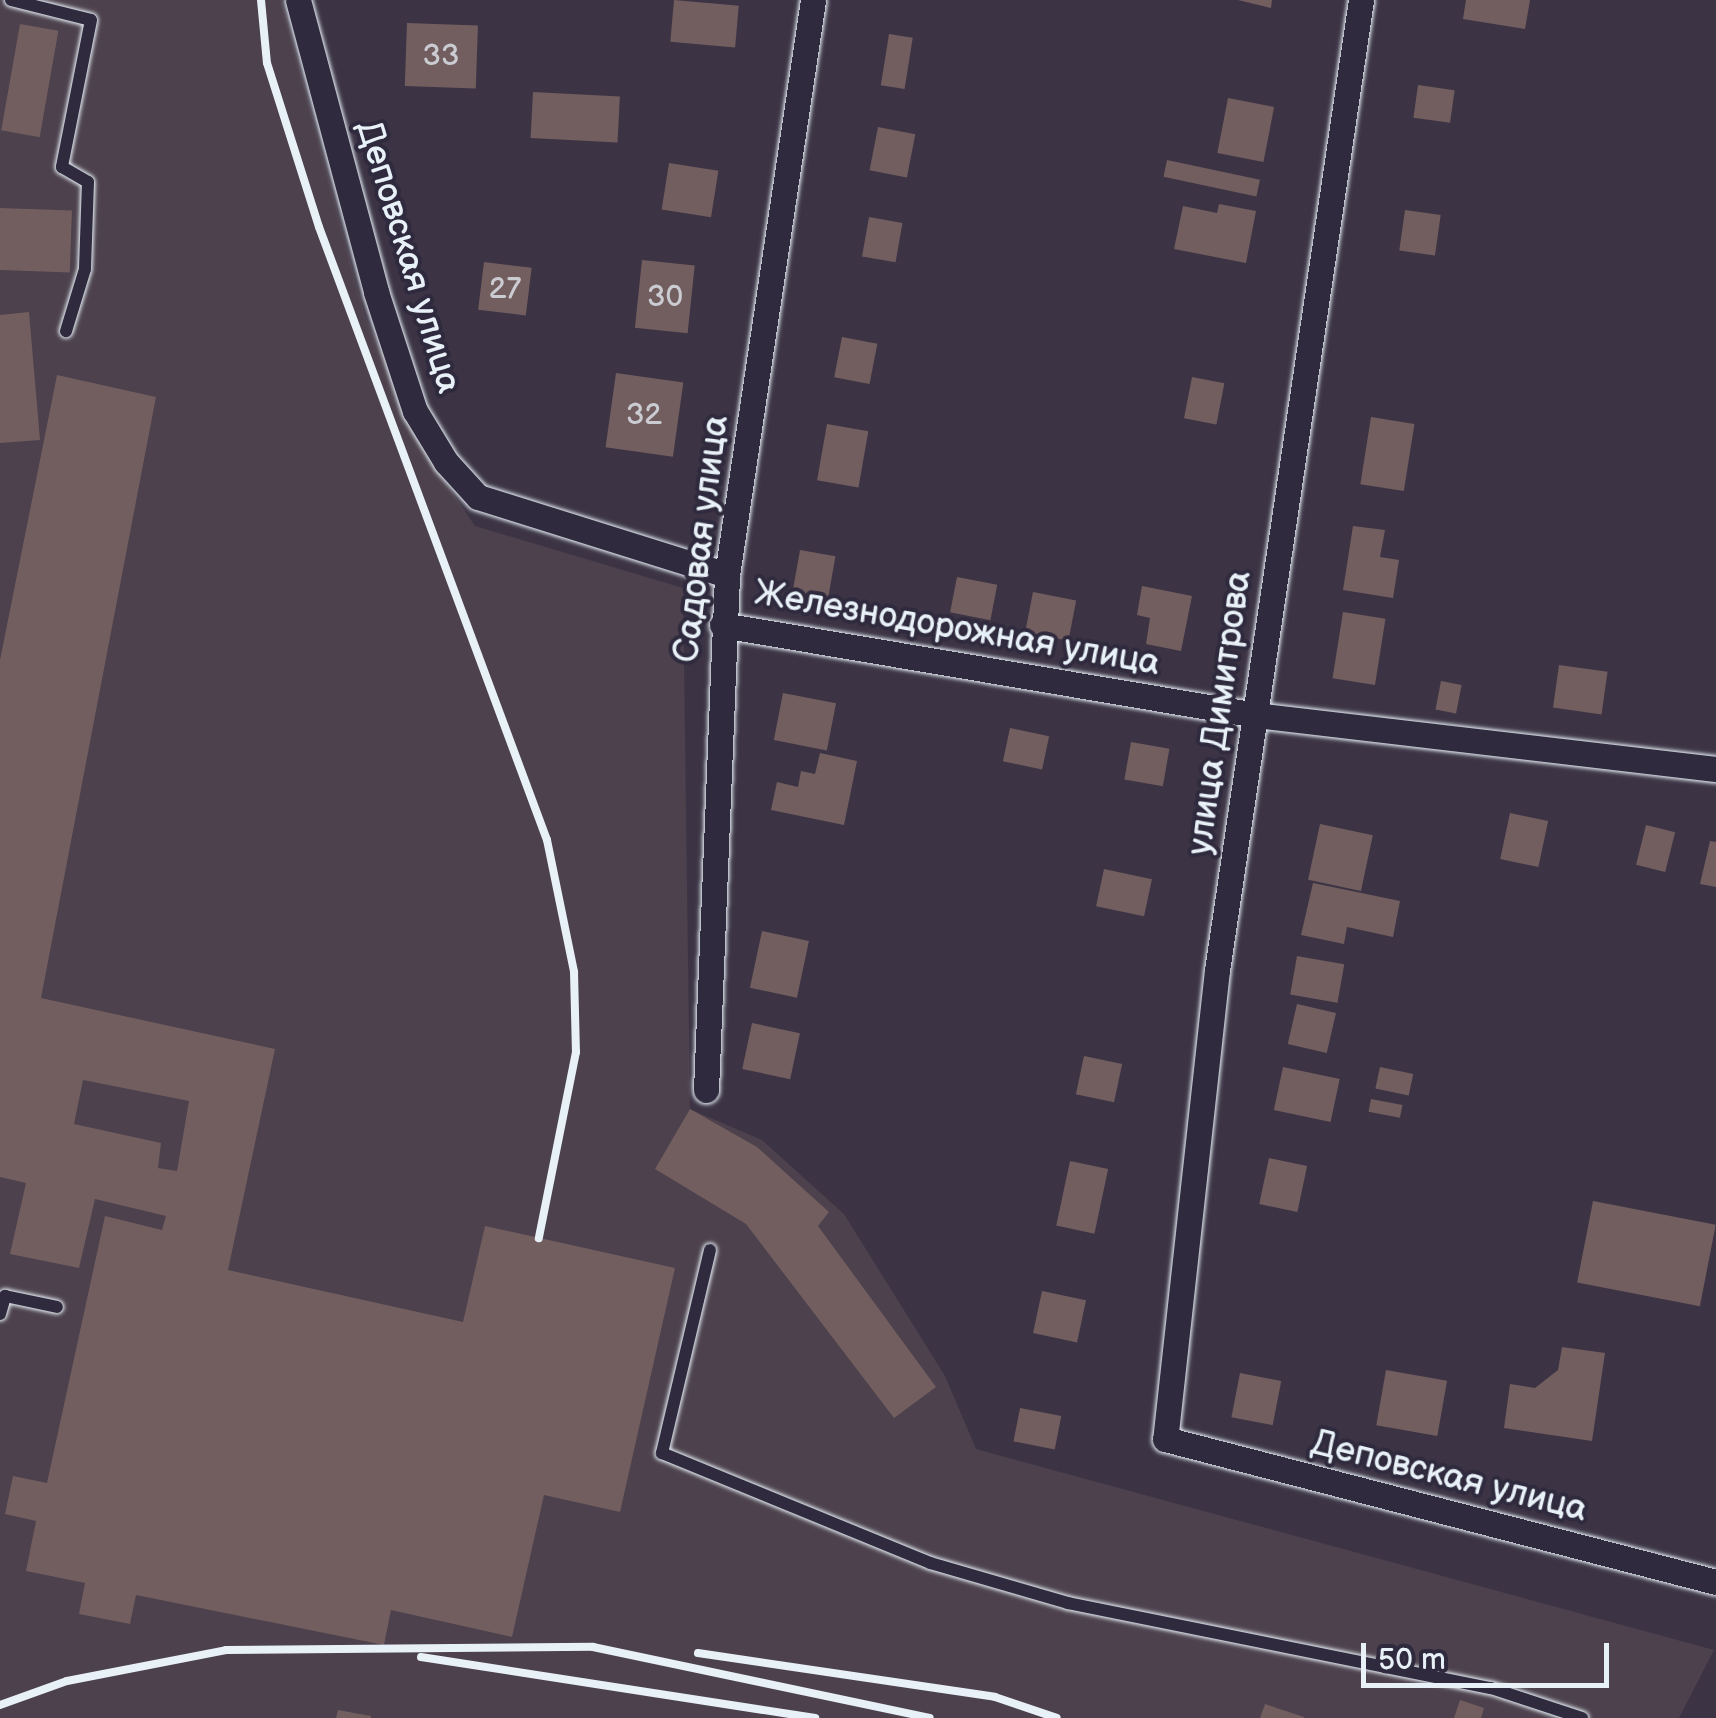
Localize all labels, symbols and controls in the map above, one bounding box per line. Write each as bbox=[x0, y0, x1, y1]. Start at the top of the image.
house number: 33 bbox=[423, 38, 459, 74]
street label: Деповская улица bbox=[347, 116, 469, 398]
house number: 27 bbox=[489, 271, 521, 307]
house number: 30 bbox=[647, 279, 683, 315]
house number: 32 bbox=[626, 397, 662, 433]
street label: Садовая улица bbox=[666, 413, 738, 665]
street label: улица Димитрова bbox=[1179, 568, 1261, 858]
street label: Железнодорожная улица bbox=[751, 573, 1163, 685]
street label: Деповская улица bbox=[1307, 1422, 1591, 1532]
scale bar bbox=[1366, 1623, 1614, 1685]
text: 50 m bbox=[1378, 1642, 1446, 1678]

